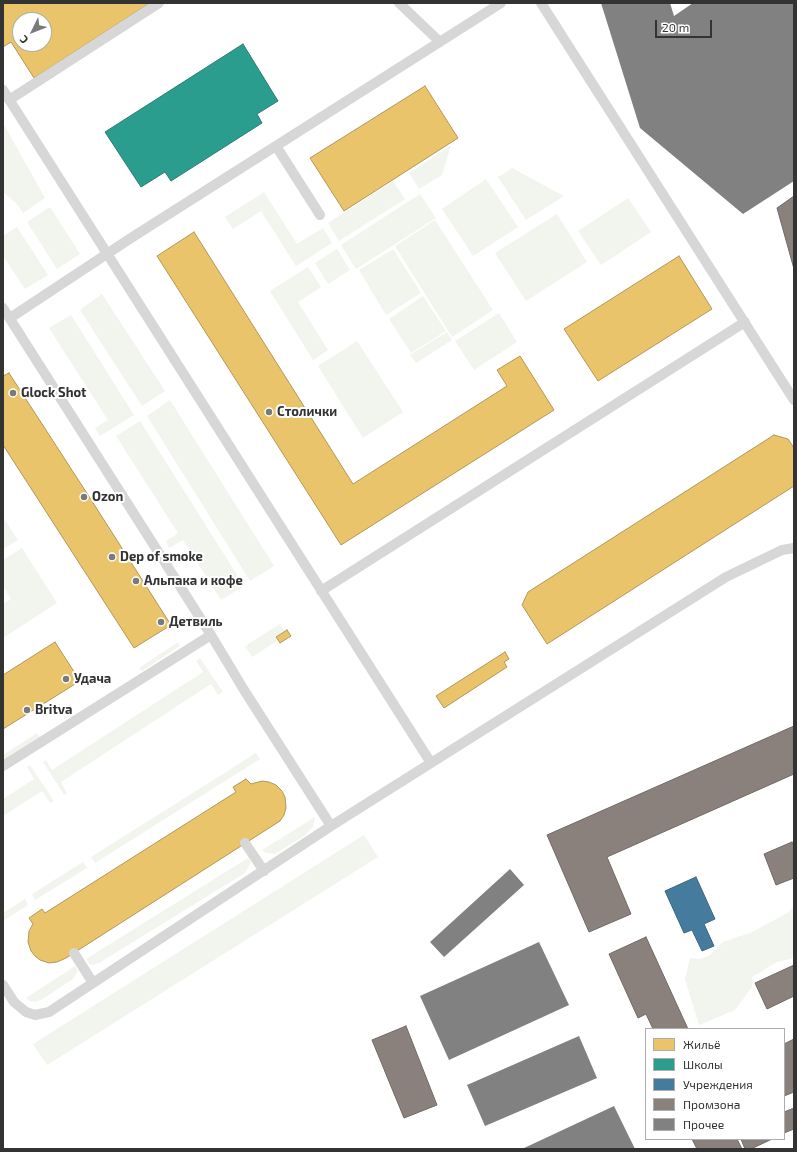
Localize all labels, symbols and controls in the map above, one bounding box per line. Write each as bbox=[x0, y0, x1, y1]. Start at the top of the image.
north arrow bbox=[12, 12, 52, 52]
scale bar bbox=[657, 12, 714, 38]
text: 20 m bbox=[662, 20, 689, 34]
text: С bbox=[17, 33, 31, 47]
place label: Glock Shot bbox=[21, 385, 86, 401]
marker: Glock Shot bbox=[8, 388, 18, 398]
place label: Столички bbox=[277, 404, 337, 420]
marker: Столички bbox=[264, 407, 274, 417]
place label: Ozon bbox=[92, 489, 123, 505]
marker: Ozon bbox=[79, 492, 89, 502]
place label: Dep of smoke bbox=[120, 549, 203, 565]
marker: Dep of smoke bbox=[107, 552, 117, 562]
place label: Альпака и кофе bbox=[144, 573, 243, 589]
marker: Альпака и кофе bbox=[131, 576, 141, 586]
place label: Детвиль bbox=[169, 614, 223, 630]
marker: Детвиль bbox=[156, 617, 166, 627]
place label: Удача bbox=[74, 671, 111, 687]
marker: Удача bbox=[61, 674, 71, 684]
place label: Britva bbox=[35, 702, 72, 718]
marker: Britva bbox=[22, 705, 32, 715]
legend bbox=[645, 1028, 785, 1140]
text: Жильё bbox=[683, 1037, 720, 1051]
text: Школы bbox=[683, 1057, 723, 1071]
text: Учреждения bbox=[683, 1077, 753, 1091]
text: Промзона bbox=[683, 1097, 740, 1111]
text: Прочее bbox=[683, 1117, 724, 1131]

